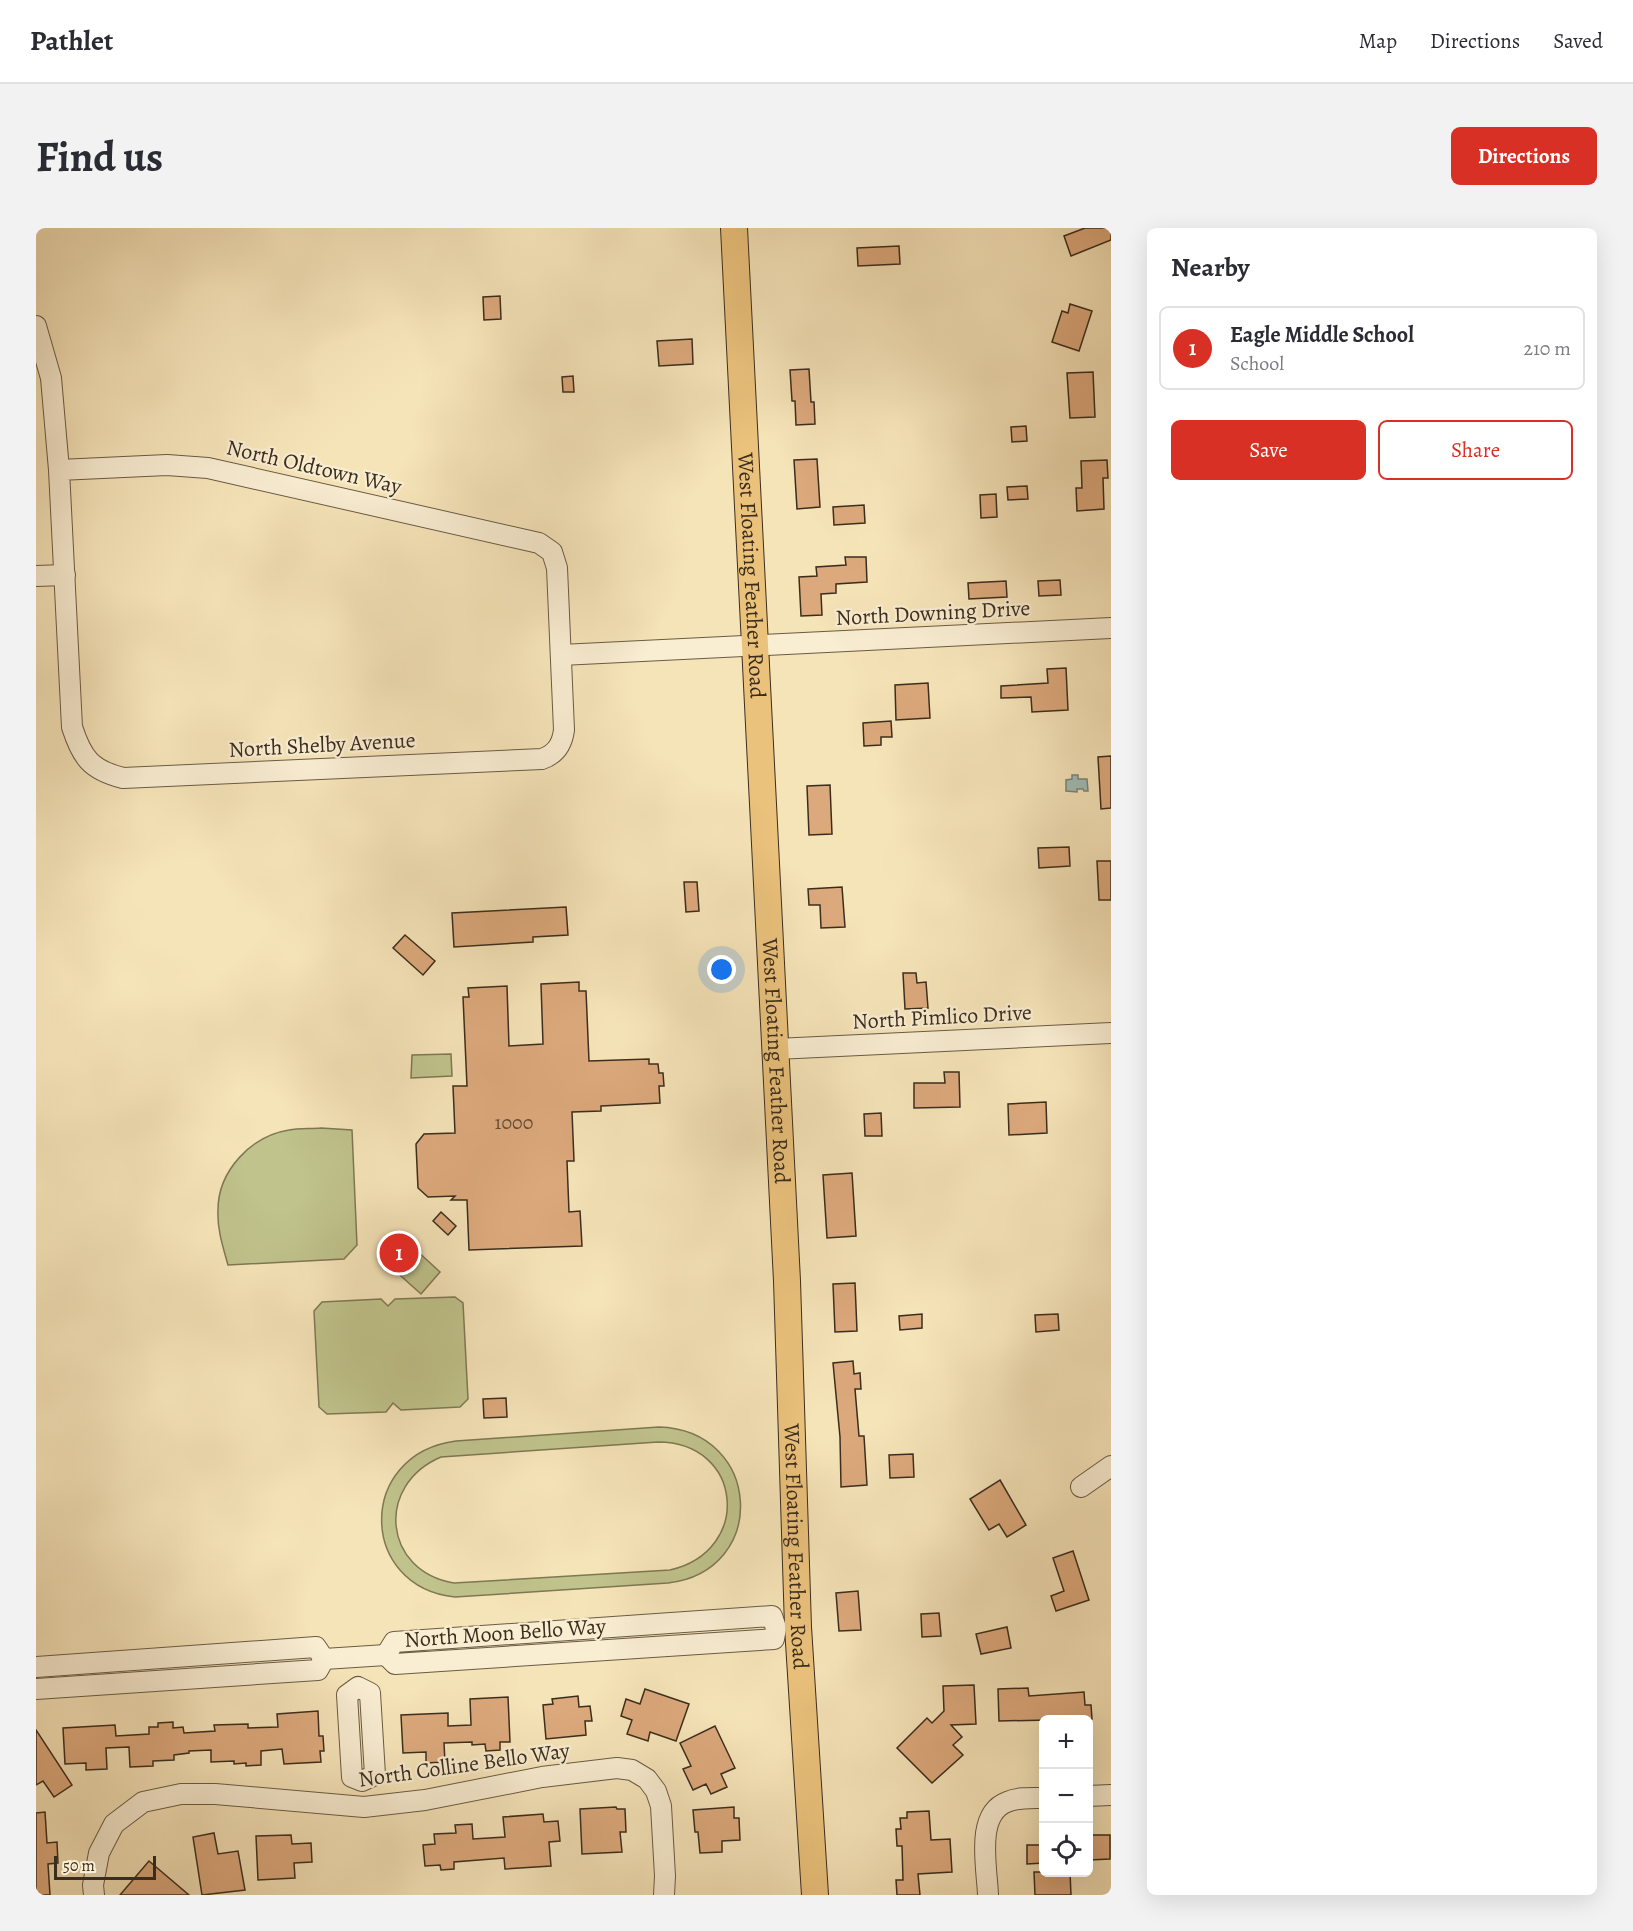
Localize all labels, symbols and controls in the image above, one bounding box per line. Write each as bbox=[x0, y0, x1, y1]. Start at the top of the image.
text: Pathlet bbox=[30, 22, 113, 60]
text: Map bbox=[1359, 27, 1397, 55]
text: Directions bbox=[1430, 27, 1520, 55]
text: Saved bbox=[1553, 27, 1603, 55]
button: Directions bbox=[1451, 127, 1597, 185]
text: Find us bbox=[36, 128, 163, 185]
text: Nearby bbox=[1171, 250, 1250, 285]
text: Eagle Middle School bbox=[1230, 320, 1414, 350]
text: 1 bbox=[1189, 335, 1196, 362]
text: 210 m bbox=[1523, 335, 1571, 362]
text: School bbox=[1230, 350, 1284, 377]
button: Save bbox=[1171, 420, 1366, 480]
button: Share bbox=[1378, 420, 1573, 480]
street label: North Oldtown Way bbox=[224, 432, 405, 502]
street label: West Floating Feather Road bbox=[730, 451, 773, 699]
street label: North Downing Drive bbox=[835, 593, 1031, 633]
street label: North Shelby Avenue bbox=[228, 725, 416, 765]
street label: West Floating Feather Road bbox=[755, 936, 797, 1185]
your location bbox=[707, 955, 736, 984]
street label: North Pimlico Drive bbox=[851, 997, 1033, 1037]
house number: 1000 bbox=[495, 1109, 533, 1136]
pin: 1 bbox=[380, 1230, 418, 1276]
street label: West Floating Feather Road bbox=[777, 1422, 816, 1671]
street label: North Moon Bello Way bbox=[403, 1611, 607, 1655]
map controls bbox=[1039, 1715, 1093, 1877]
button: + bbox=[1039, 1715, 1093, 1769]
street label: North Colline Bello Way bbox=[357, 1735, 572, 1795]
button: − bbox=[1039, 1769, 1093, 1823]
button: locate bbox=[1039, 1823, 1093, 1877]
scale bar bbox=[54, 1853, 156, 1880]
text: 50 m bbox=[63, 1855, 95, 1877]

